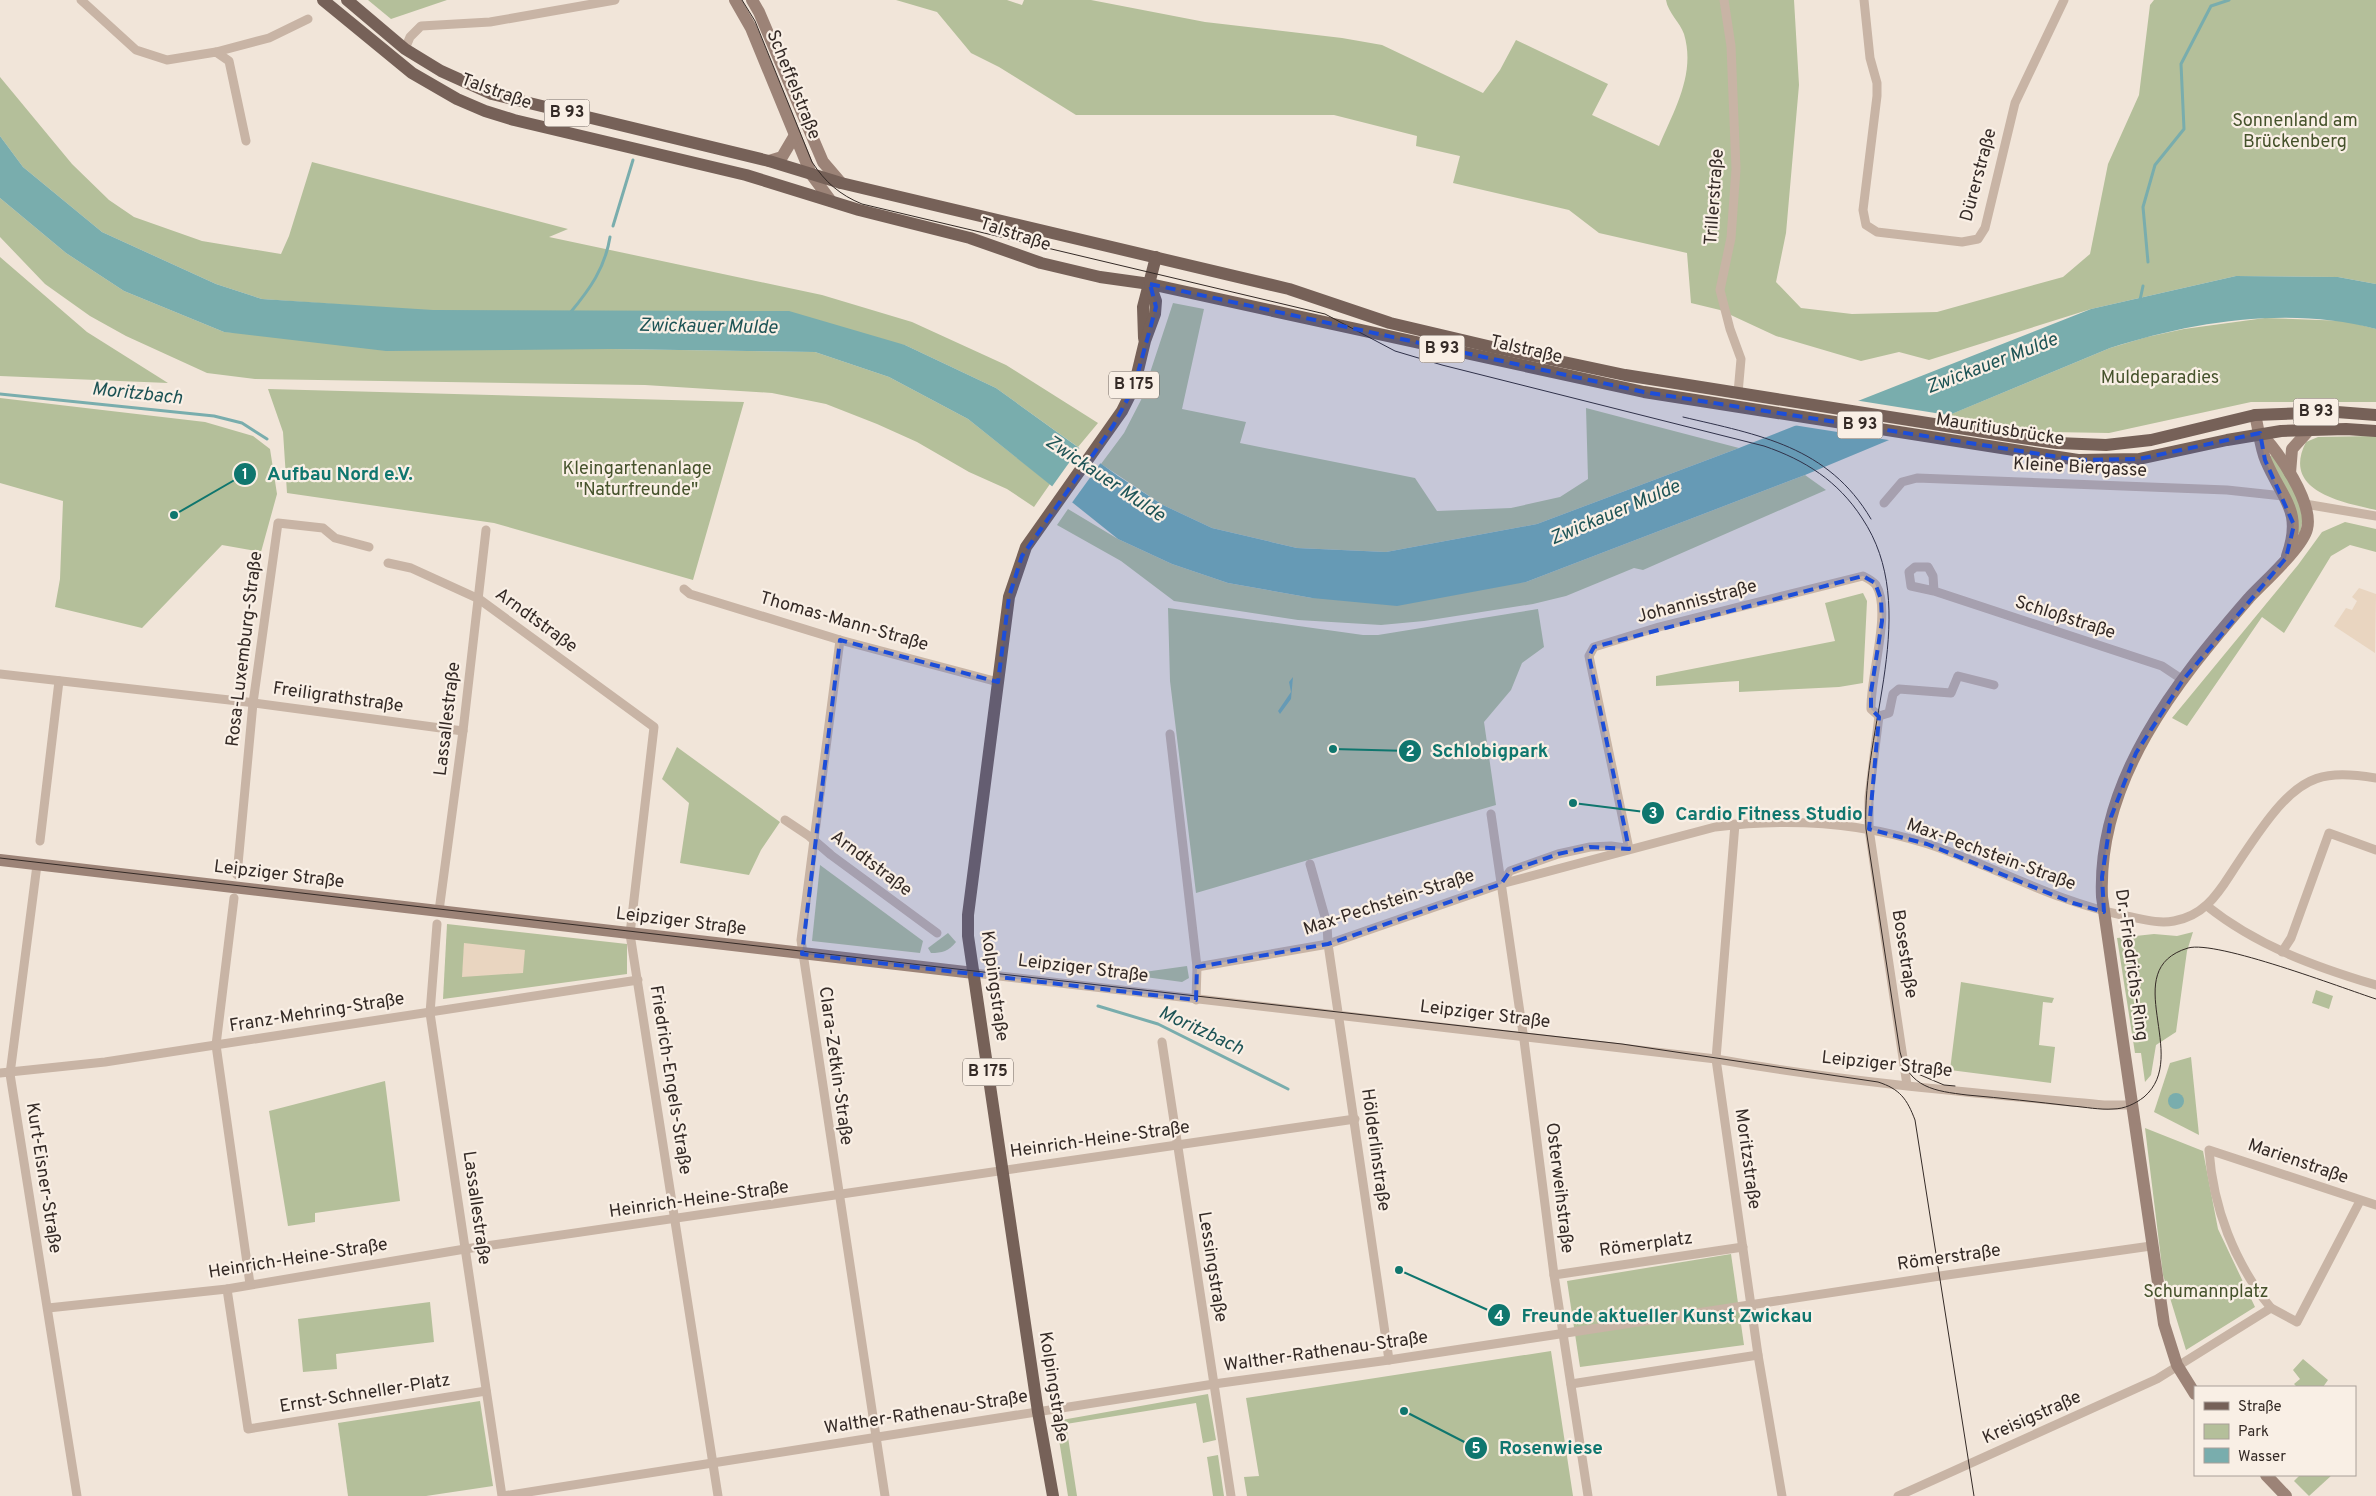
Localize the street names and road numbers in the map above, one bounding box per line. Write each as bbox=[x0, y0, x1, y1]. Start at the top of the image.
street label: Scheffelstraße bbox=[761, 27, 825, 143]
street label: Talstraße bbox=[457, 69, 535, 115]
road number: B 93 bbox=[544, 100, 590, 126]
street label: Dürerstraße bbox=[1956, 126, 2002, 224]
street label: Trillerstraße bbox=[1700, 148, 1730, 246]
street label: Talstraße bbox=[976, 213, 1054, 257]
street label: Talstraße bbox=[1488, 331, 1564, 369]
road number: B 93 bbox=[1420, 336, 1464, 362]
road number: B 175 bbox=[1109, 372, 1159, 398]
road number: B 93 bbox=[2294, 398, 2338, 426]
street label: Mauritiusbrücke bbox=[1934, 409, 2066, 451]
road number: B 93 bbox=[1838, 412, 1882, 438]
street label: Kleine Biergasse bbox=[2012, 453, 2148, 483]
street label: Rosa-Luxemburg-Straße bbox=[222, 550, 268, 748]
street label: Johannisstraße bbox=[1634, 575, 1760, 629]
street label: Arndtstraße bbox=[490, 583, 582, 659]
street label: Thomas-Mann-Straße bbox=[757, 587, 931, 657]
street label: Schloßstraße bbox=[2012, 591, 2118, 645]
street label: Lassallestraße bbox=[430, 661, 466, 777]
street label: Freiligrathstraße bbox=[271, 677, 405, 719]
street label: Max-Pechstein-Straße bbox=[1903, 814, 2079, 896]
street label: Arndtstraße bbox=[826, 826, 916, 902]
street label: Leipziger Straße bbox=[212, 856, 346, 894]
street label: Max-Pechstein-Straße bbox=[1300, 864, 1478, 942]
street label: Dr.-Friedrichs-Ring bbox=[2109, 887, 2153, 1043]
street label: Leipziger Straße bbox=[614, 903, 748, 941]
street label: Bosestraße bbox=[1886, 908, 1922, 1000]
street label: Kolpingstraße bbox=[975, 929, 1013, 1043]
street label: Leipziger Straße bbox=[1016, 950, 1150, 988]
street label: Friedrich-Engels-Straße bbox=[644, 984, 696, 1176]
street label: Clara-Zetkin-Straße bbox=[812, 985, 858, 1147]
street label: Franz-Mehring-Straße bbox=[228, 988, 406, 1038]
street label: Leipziger Straße bbox=[1418, 996, 1552, 1034]
street label: Leipziger Straße bbox=[1820, 1047, 1954, 1083]
road number: B 175 bbox=[963, 1058, 1013, 1086]
street label: Hölderlinstraße bbox=[1355, 1087, 1395, 1213]
street label: Kurt-Eisner-Straße bbox=[20, 1101, 66, 1255]
street label: Moritzstraße bbox=[1729, 1107, 1765, 1211]
street label: Heinrich-Heine-Straße bbox=[1009, 1116, 1191, 1164]
street label: Osterweihstraße bbox=[1540, 1121, 1578, 1255]
street label: Marienstraße bbox=[2245, 1134, 2351, 1190]
street label: Lassallestraße bbox=[457, 1150, 495, 1266]
street label: Heinrich-Heine-Straße bbox=[608, 1176, 790, 1224]
street label: Lessingstraße bbox=[1192, 1210, 1232, 1324]
street label: Römerplatz bbox=[1598, 1227, 1694, 1263]
street label: Heinrich-Heine-Straße bbox=[207, 1233, 389, 1285]
street label: Römerstraße bbox=[1896, 1239, 2002, 1277]
street label: Walther-Rathenau-Straße bbox=[1222, 1326, 1430, 1378]
street label: Kolpingstraße bbox=[1033, 1330, 1073, 1444]
street label: Ernst-Schneller-Platz bbox=[278, 1369, 452, 1419]
street label: Walther-Rathenau-Straße bbox=[822, 1386, 1030, 1440]
street label: Kreisigstraße bbox=[1979, 1386, 2085, 1450]

